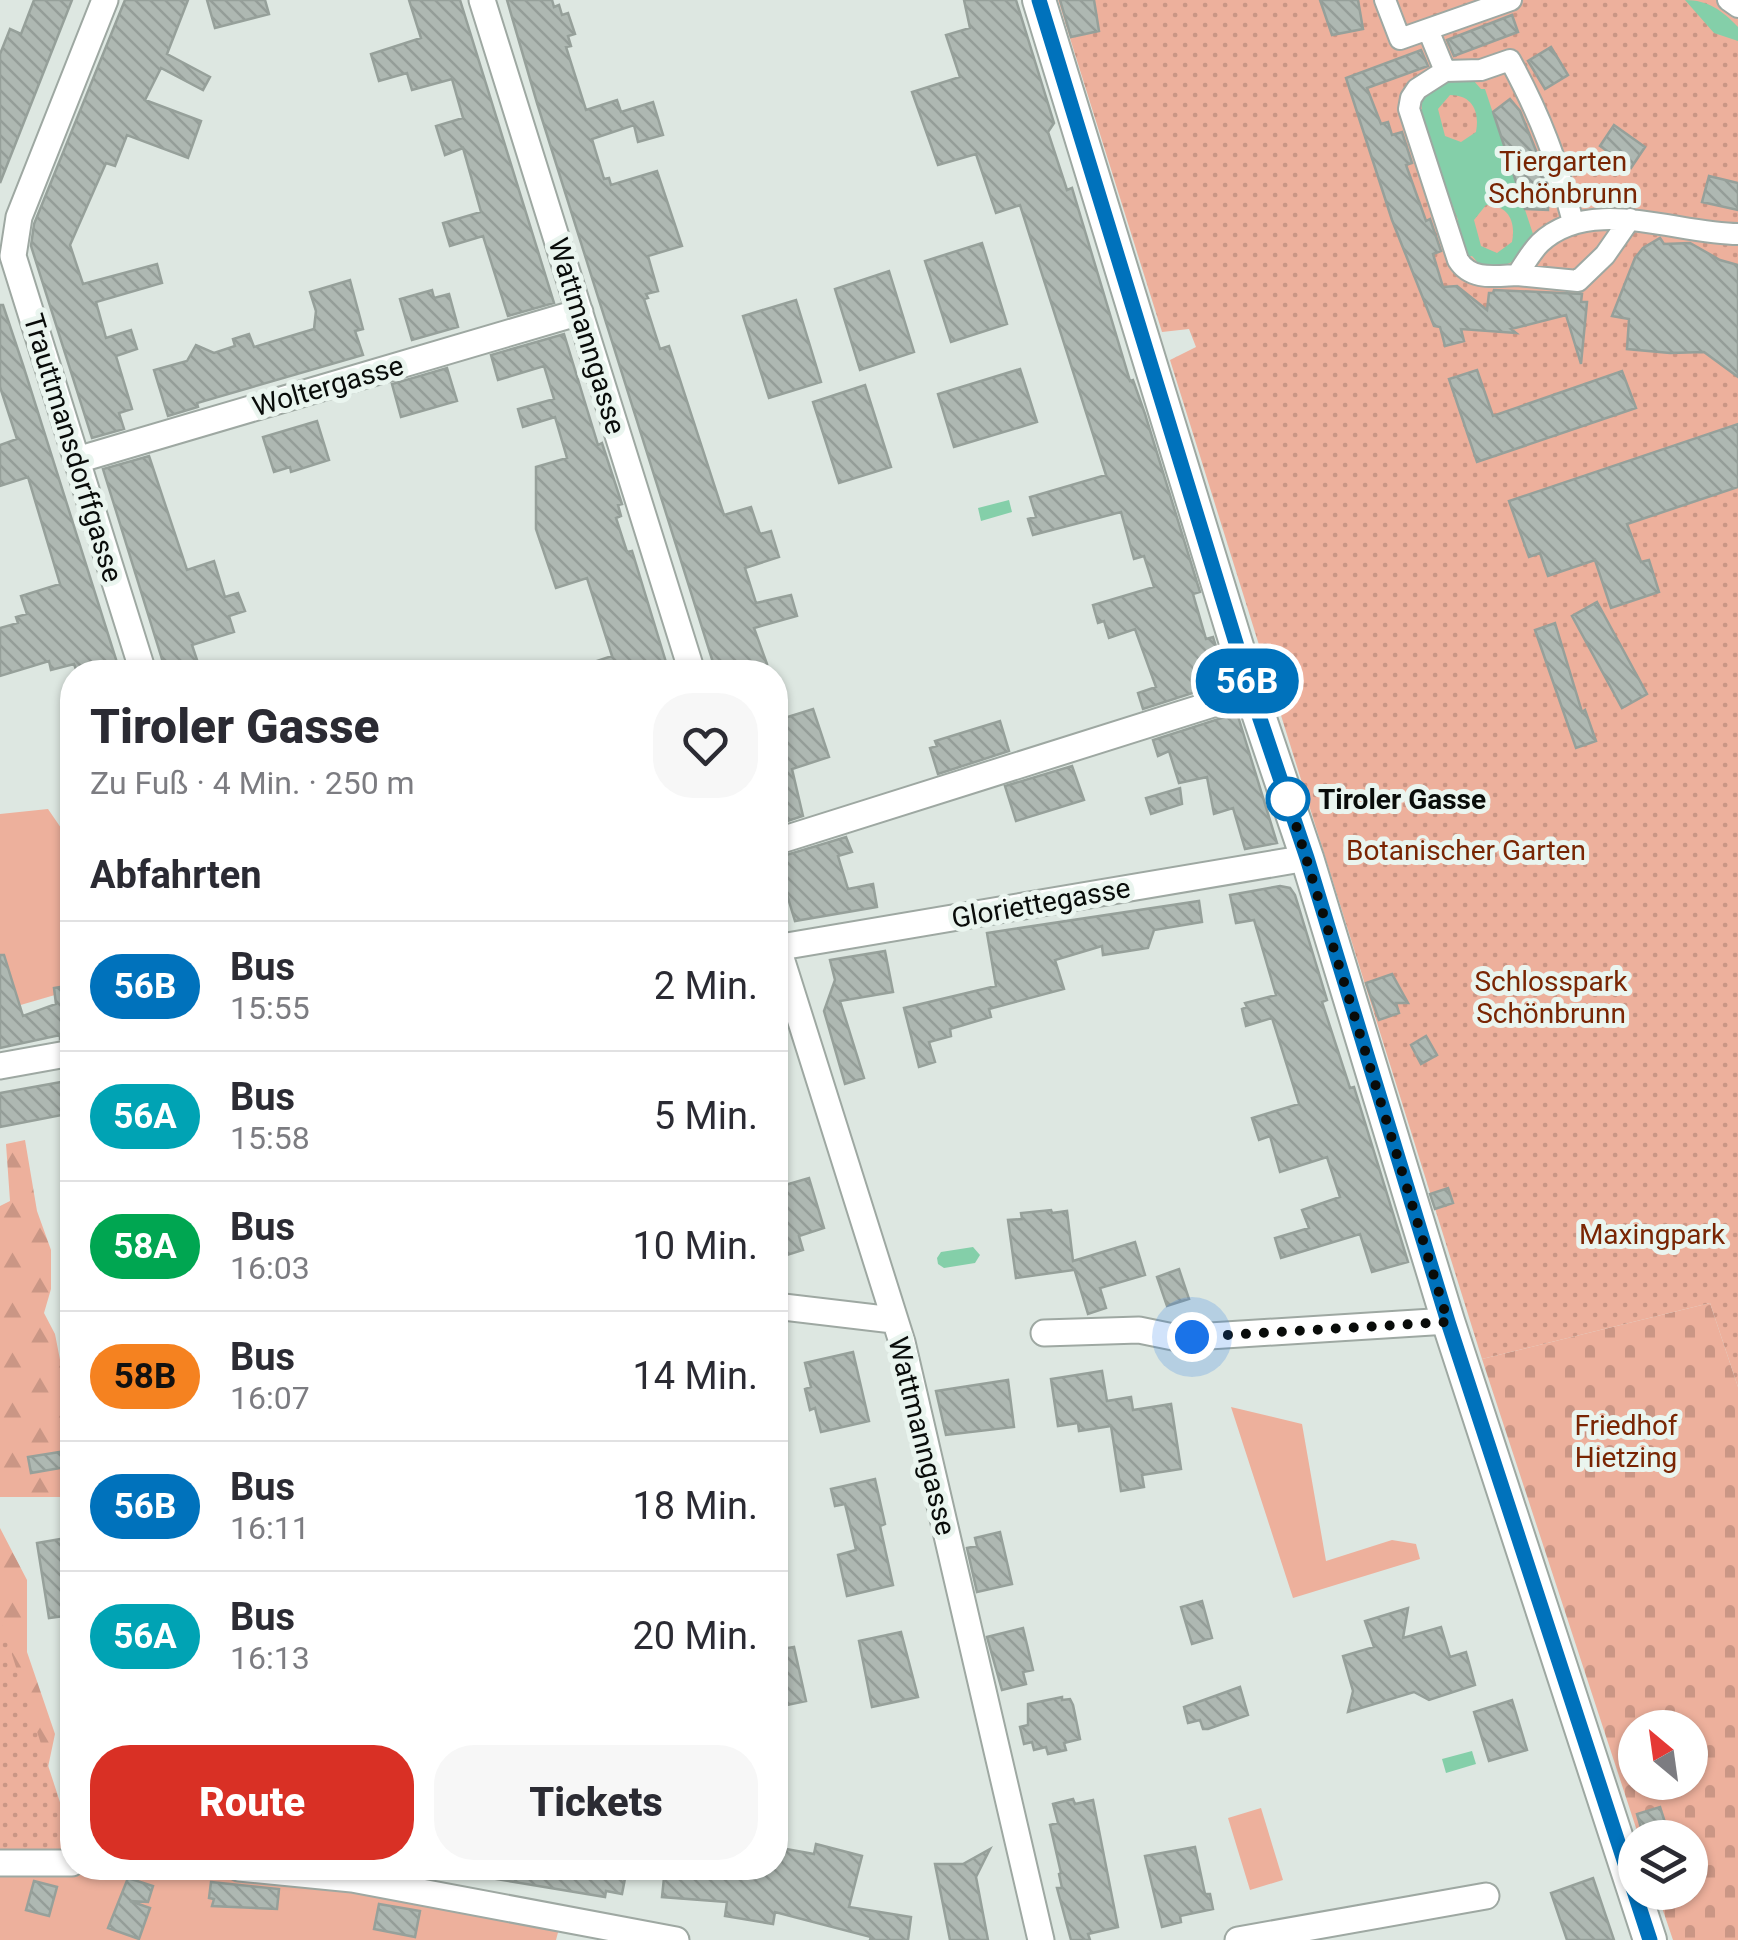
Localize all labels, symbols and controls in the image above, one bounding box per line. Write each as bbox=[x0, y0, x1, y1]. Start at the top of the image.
park label: Tiergarten Schönbrunn bbox=[1488, 145, 1638, 210]
street label: Wattmanngasse bbox=[541, 234, 633, 438]
street label: Trauttmansdorffgasse bbox=[16, 310, 130, 586]
street label: Woltergasse bbox=[249, 349, 407, 423]
line badge: 56B bbox=[1190, 648, 1304, 714]
text: 56B bbox=[1216, 661, 1278, 702]
button: heart bbox=[653, 693, 758, 798]
text: Tiroler Gasse bbox=[90, 698, 380, 755]
text: Zu Fuß · 4 Min. · 250 m bbox=[90, 764, 415, 802]
marker: Tiroler Gasse bbox=[1267, 778, 1309, 820]
place label: Tiroler Gasse bbox=[1318, 783, 1486, 816]
park label: Botanischer Garten bbox=[1346, 834, 1586, 867]
text: Abfahrten bbox=[90, 853, 262, 897]
street label: Gloriettegasse bbox=[949, 871, 1133, 935]
text: Bus bbox=[230, 945, 295, 989]
text: 2 Min. bbox=[654, 964, 758, 1008]
park label: Schlosspark Schönbrunn bbox=[1474, 965, 1628, 1030]
text: 56B bbox=[114, 966, 176, 1007]
text: 15:55 bbox=[230, 989, 310, 1027]
text: Bus bbox=[230, 1075, 295, 1119]
text: 5 Min. bbox=[654, 1094, 758, 1138]
text: 56A bbox=[113, 1096, 177, 1137]
text: 15:58 bbox=[230, 1119, 310, 1157]
text: Bus bbox=[230, 1205, 295, 1249]
park label: Maxingpark bbox=[1579, 1218, 1726, 1251]
text: 10 Min. bbox=[632, 1224, 758, 1268]
text: 58A bbox=[113, 1226, 177, 1267]
text: 16:03 bbox=[230, 1249, 310, 1287]
your location bbox=[1167, 1312, 1217, 1362]
street label: Wattmanngasse bbox=[881, 1333, 963, 1539]
text: Bus bbox=[230, 1335, 295, 1379]
text: 14 Min. bbox=[632, 1354, 758, 1398]
text: 58B bbox=[114, 1356, 176, 1397]
text: 16:07 bbox=[230, 1379, 310, 1417]
park label: Friedhof Hietzing bbox=[1574, 1409, 1678, 1474]
text: Bus bbox=[230, 1465, 295, 1509]
text: 18 Min. bbox=[632, 1484, 758, 1528]
text: 56B bbox=[114, 1486, 176, 1527]
text: 16:11 bbox=[230, 1509, 310, 1547]
text: Bus bbox=[230, 1595, 295, 1639]
text: 20 Min. bbox=[632, 1614, 758, 1658]
text: 56A bbox=[113, 1616, 177, 1657]
text: 16:13 bbox=[230, 1639, 310, 1677]
north arrow bbox=[1618, 1710, 1708, 1800]
map controls bbox=[1618, 1710, 1708, 1910]
button: Route bbox=[90, 1745, 414, 1860]
button: Tickets bbox=[434, 1745, 758, 1860]
button: layers bbox=[1618, 1820, 1708, 1910]

